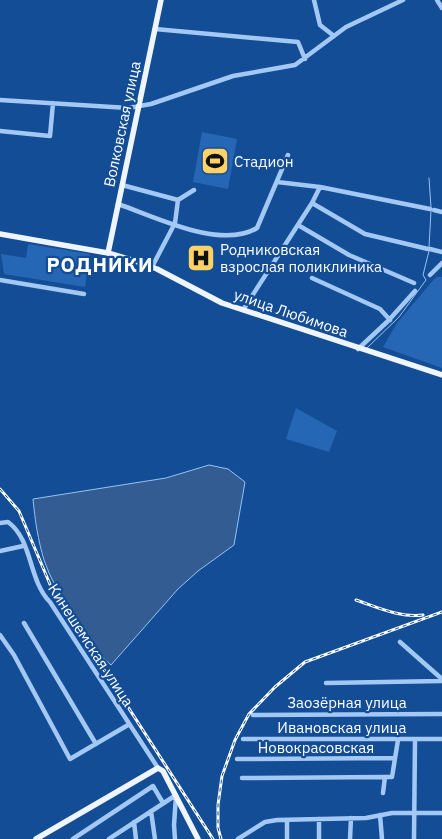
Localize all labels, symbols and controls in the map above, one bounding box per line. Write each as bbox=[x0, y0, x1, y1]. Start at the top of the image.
street label: Волковская улица bbox=[99, 59, 145, 189]
sports icon: Стадион bbox=[200, 146, 230, 176]
place label: Стадион bbox=[234, 152, 294, 171]
place label: Родниковская взрослая поликлиника bbox=[220, 240, 382, 276]
hospital icon: Родниковская взрослая поликлиника bbox=[186, 243, 216, 273]
district label: РОДНИКИ bbox=[46, 251, 154, 278]
street label: улица Любимова bbox=[231, 285, 351, 341]
street label: Кинешемская улица bbox=[44, 580, 138, 710]
street label: Заозёрная улица bbox=[287, 693, 407, 712]
street label: Ивановская улица bbox=[277, 718, 407, 737]
street label: Новокрасовская bbox=[258, 738, 374, 757]

